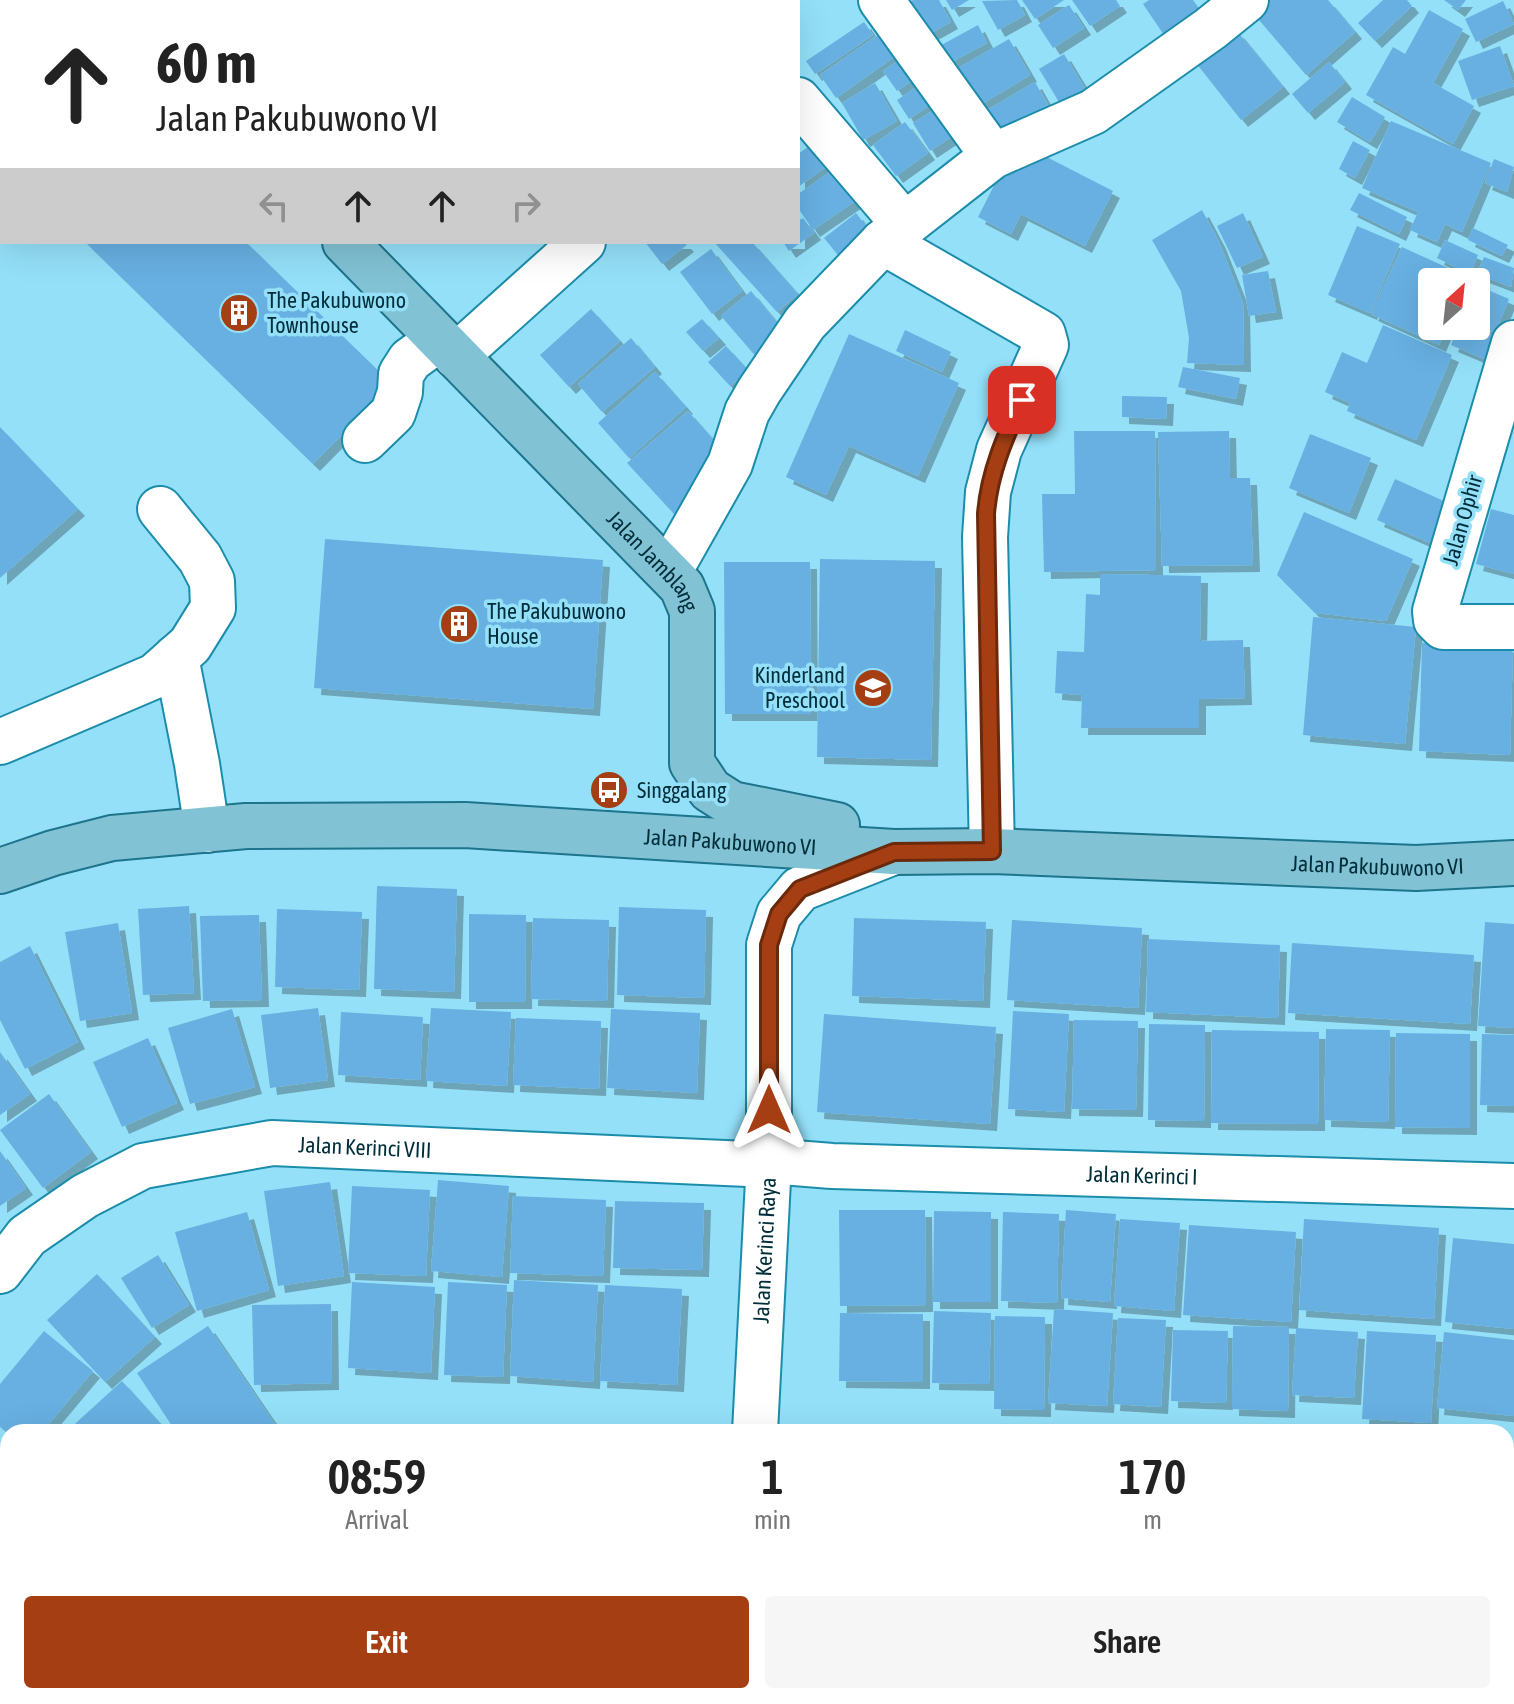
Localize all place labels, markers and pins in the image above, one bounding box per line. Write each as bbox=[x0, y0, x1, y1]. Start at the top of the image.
place label: The Pakubuwono Townhouse bbox=[267, 287, 406, 338]
building icon: The Pakubuwono Townhouse bbox=[218, 292, 260, 334]
pin bbox=[988, 366, 1056, 434]
place label: The Pakubuwono House bbox=[487, 598, 626, 649]
building icon: The Pakubuwono House bbox=[438, 603, 480, 645]
place label: Kinderland Preschool bbox=[754, 662, 845, 713]
school or university icon: Kinderland Preschool bbox=[852, 667, 894, 709]
bus stop icon: Singgalang bbox=[588, 769, 630, 811]
place label: Singgalang bbox=[637, 777, 727, 803]

